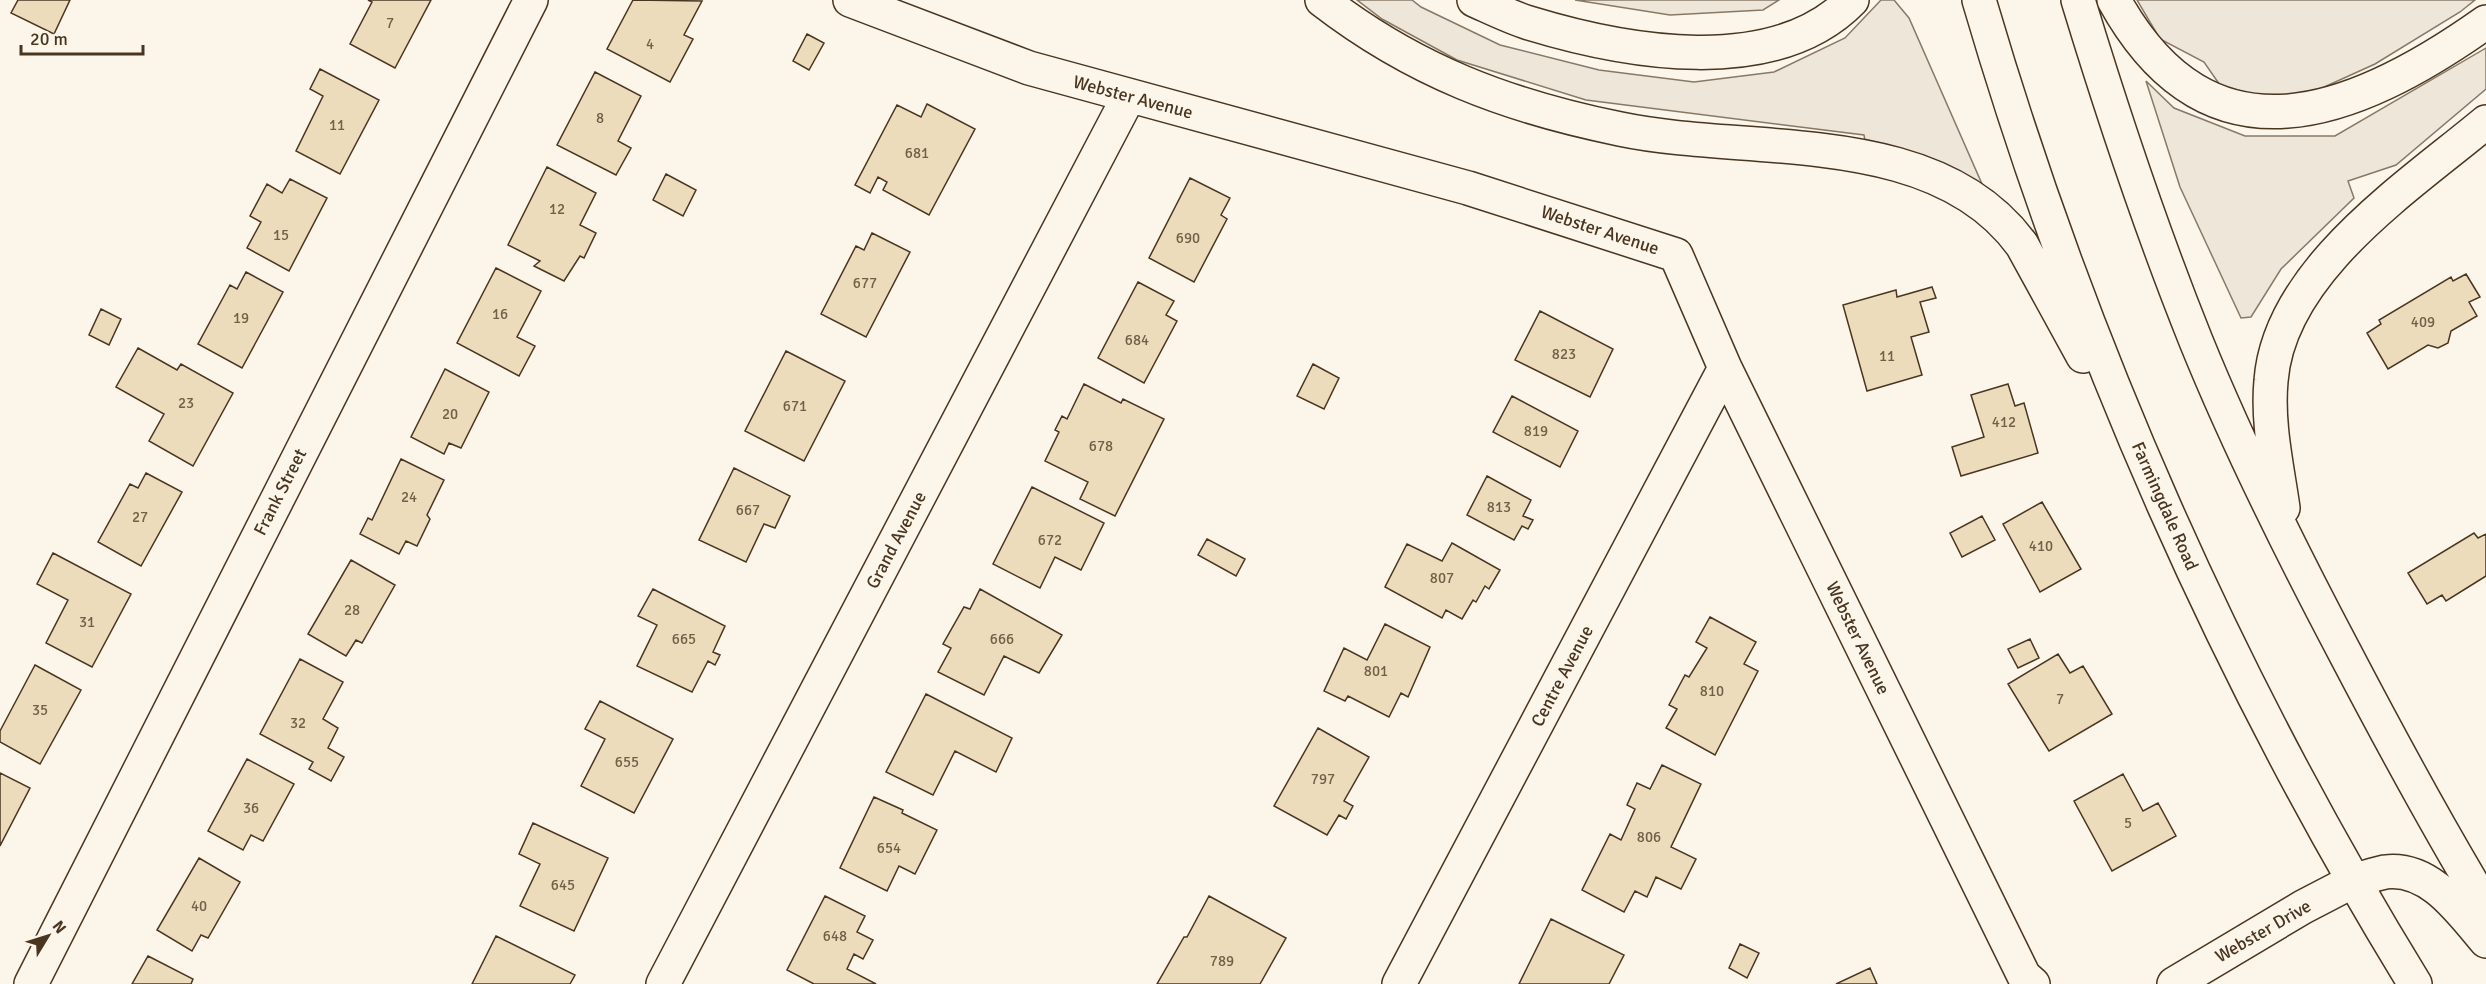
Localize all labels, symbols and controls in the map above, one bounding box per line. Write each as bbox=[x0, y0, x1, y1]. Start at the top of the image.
house number: 7 bbox=[386, 14, 394, 32]
scale bar bbox=[21, 18, 142, 56]
text: 20 m bbox=[30, 28, 68, 50]
house number: 4 bbox=[646, 35, 654, 53]
street label: Webster Avenue bbox=[1071, 70, 1195, 124]
house number: 8 bbox=[596, 109, 604, 127]
house number: 11 bbox=[329, 116, 345, 134]
house number: 681 bbox=[905, 144, 929, 162]
house number: 12 bbox=[549, 200, 565, 218]
street label: Webster Avenue bbox=[1538, 201, 1662, 259]
house number: 15 bbox=[273, 226, 289, 244]
house number: 690 bbox=[1176, 229, 1200, 247]
house number: 677 bbox=[853, 274, 877, 292]
house number: 16 bbox=[492, 305, 508, 323]
house number: 19 bbox=[233, 309, 249, 327]
house number: 409 bbox=[2411, 313, 2435, 331]
house number: 684 bbox=[1125, 331, 1149, 349]
house number: 823 bbox=[1552, 345, 1576, 363]
house number: 11 bbox=[1879, 347, 1895, 365]
house number: 23 bbox=[178, 394, 194, 412]
house number: 671 bbox=[783, 397, 807, 415]
house number: 20 bbox=[442, 405, 458, 423]
house number: 412 bbox=[1992, 413, 2016, 431]
house number: 819 bbox=[1524, 422, 1548, 440]
house number: 678 bbox=[1089, 437, 1113, 455]
street label: Farmingdale Road bbox=[2127, 438, 2203, 574]
street label: Frank Street bbox=[249, 445, 311, 539]
house number: 24 bbox=[401, 488, 417, 506]
street label: Grand Avenue bbox=[861, 488, 931, 592]
house number: 813 bbox=[1487, 498, 1511, 516]
house number: 667 bbox=[736, 501, 760, 519]
house number: 27 bbox=[132, 508, 148, 526]
house number: 672 bbox=[1038, 531, 1062, 549]
house number: 410 bbox=[2029, 537, 2053, 555]
house number: 807 bbox=[1430, 569, 1454, 587]
street label: Webster Avenue bbox=[1821, 578, 1895, 698]
house number: 28 bbox=[344, 601, 360, 619]
house number: 31 bbox=[79, 613, 95, 631]
street label: Centre Avenue bbox=[1526, 622, 1598, 730]
house number: 665 bbox=[672, 630, 696, 648]
house number: 666 bbox=[990, 630, 1014, 648]
house number: 801 bbox=[1364, 662, 1388, 680]
house number: 810 bbox=[1700, 682, 1724, 700]
house number: 7 bbox=[2056, 690, 2064, 708]
house number: 35 bbox=[32, 701, 48, 719]
house number: 32 bbox=[290, 714, 306, 732]
house number: 655 bbox=[615, 753, 639, 771]
house number: 797 bbox=[1311, 770, 1335, 788]
house number: 36 bbox=[243, 799, 259, 817]
house number: 5 bbox=[2124, 814, 2132, 832]
house number: 806 bbox=[1637, 828, 1661, 846]
house number: 654 bbox=[877, 839, 901, 857]
house number: 645 bbox=[551, 876, 575, 894]
street label: Webster Drive bbox=[2211, 895, 2315, 967]
house number: 40 bbox=[191, 897, 207, 915]
north arrow bbox=[18, 906, 78, 966]
text: N bbox=[48, 917, 70, 938]
house number: 648 bbox=[823, 927, 847, 945]
house number: 789 bbox=[1210, 952, 1234, 970]

